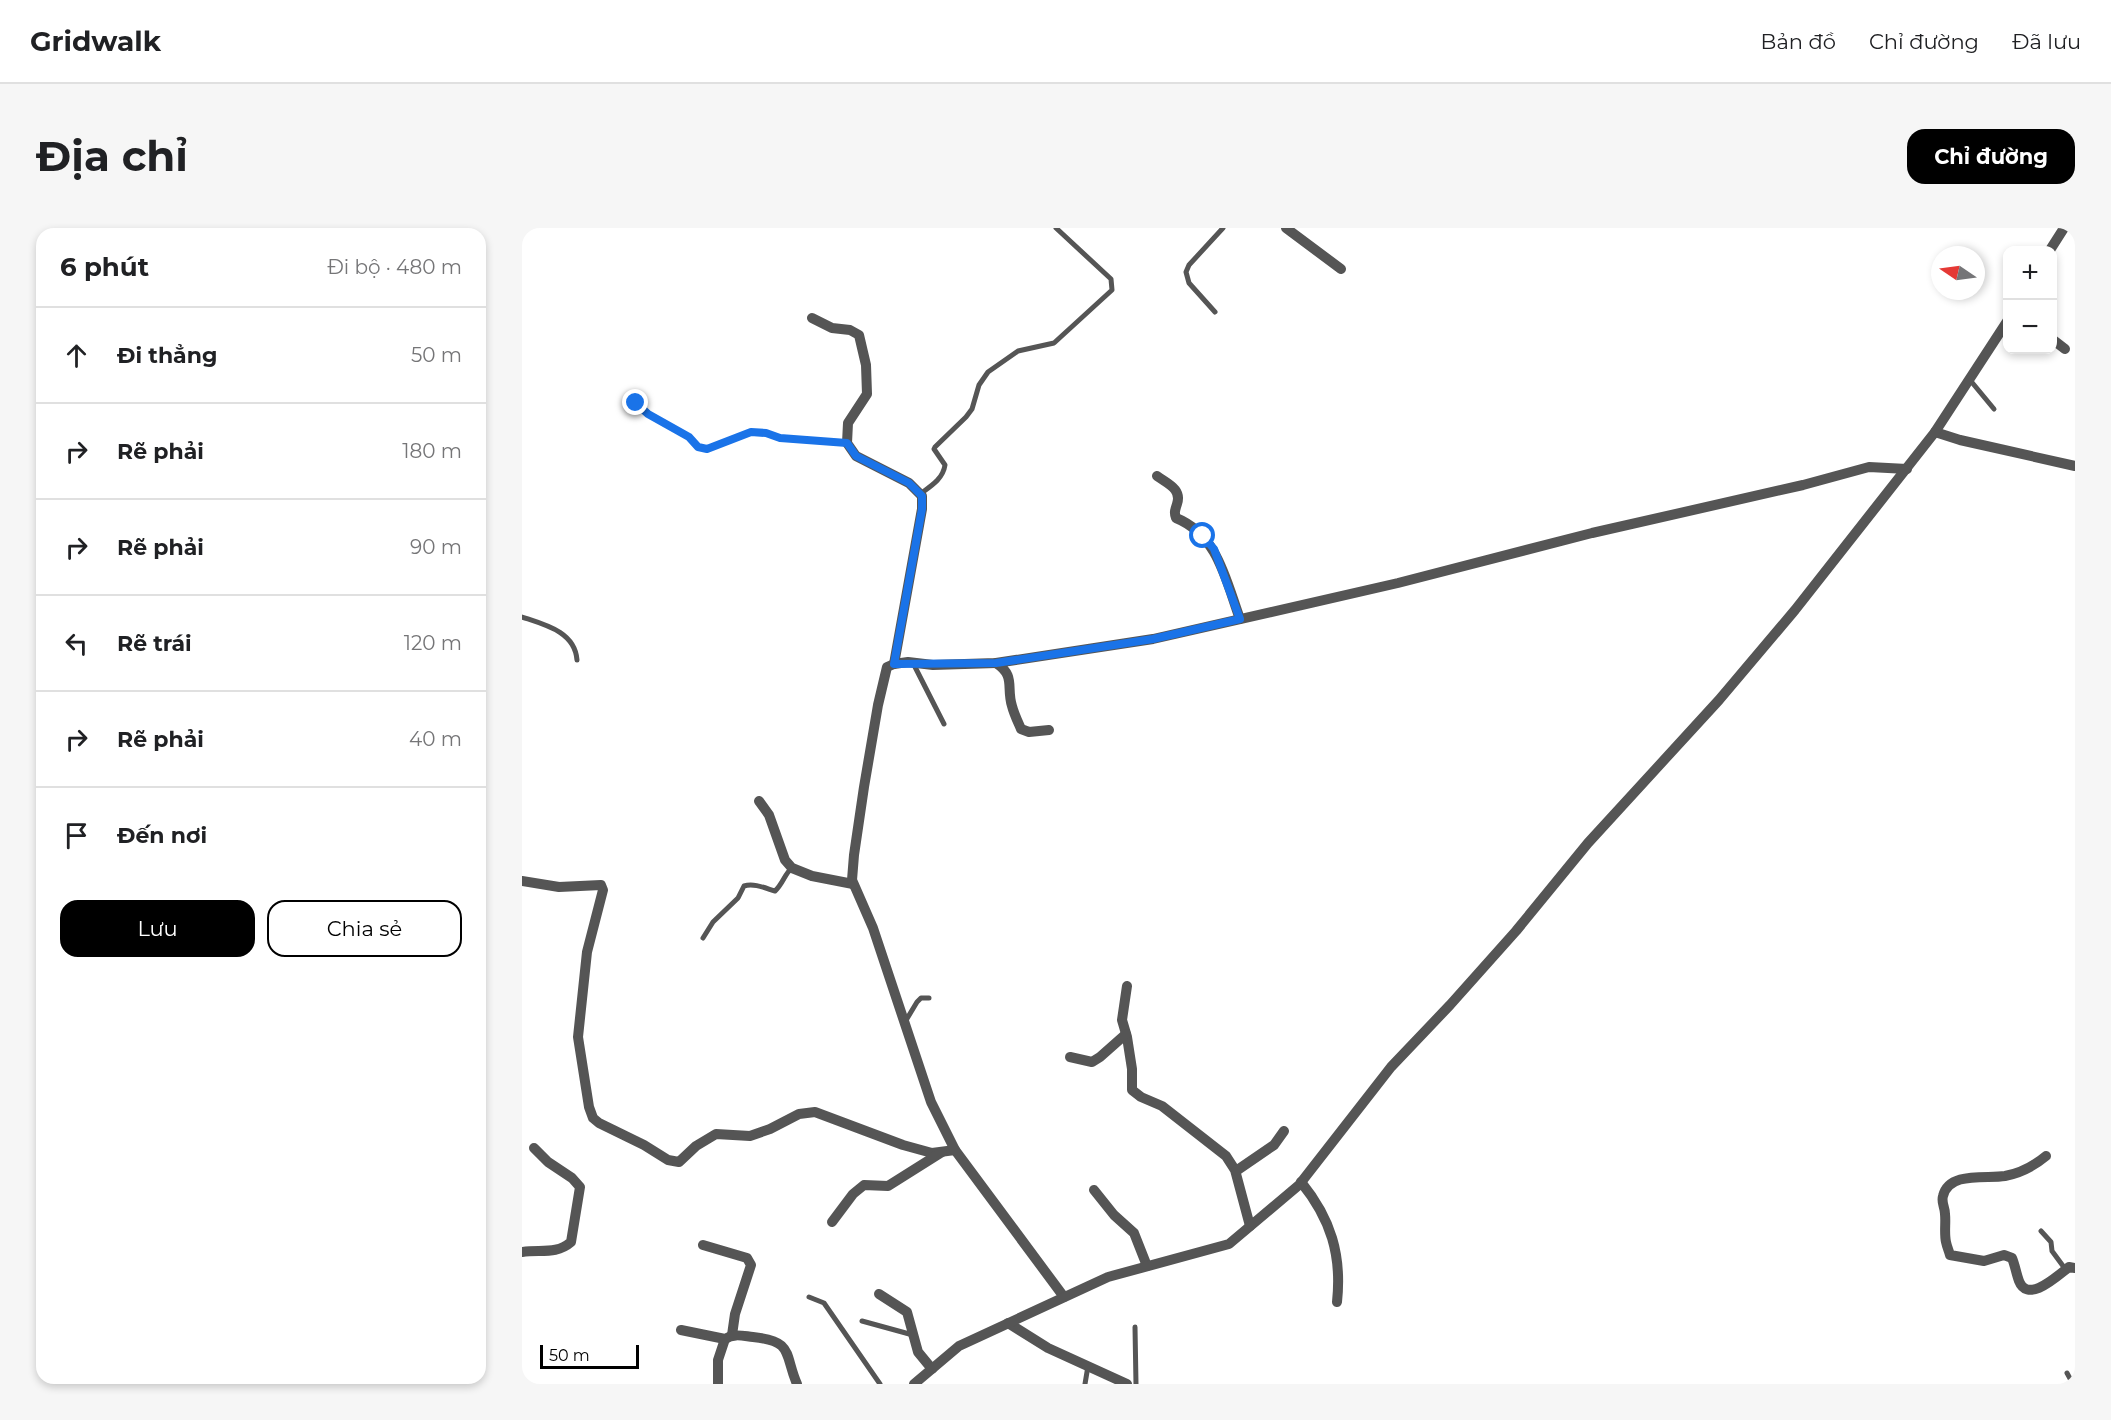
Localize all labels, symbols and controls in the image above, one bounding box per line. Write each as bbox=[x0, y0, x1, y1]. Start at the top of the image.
text: Gridwalk bbox=[30, 24, 161, 58]
text: Bản đồ bbox=[1761, 29, 1836, 54]
text: Chỉ đường bbox=[1869, 29, 1979, 54]
text: Đã lưu bbox=[2012, 29, 2081, 54]
button: Chỉ đường bbox=[1907, 129, 2075, 184]
text: Địa chỉ bbox=[36, 130, 188, 182]
north arrow bbox=[1931, 246, 1985, 300]
map controls bbox=[2003, 246, 2057, 354]
button: + bbox=[2003, 246, 2057, 300]
text: 6 phút bbox=[60, 251, 149, 283]
text: Đi bộ · 480 m bbox=[327, 255, 462, 279]
button: − bbox=[2003, 300, 2057, 354]
icon: ahead bbox=[60, 339, 93, 372]
text: Đi thẳng bbox=[117, 342, 217, 369]
text: 50 m bbox=[411, 343, 462, 367]
route end bbox=[622, 389, 648, 415]
icon: right bbox=[60, 435, 93, 468]
text: Rẽ phải bbox=[117, 438, 204, 465]
text: 180 m bbox=[402, 439, 462, 463]
route start bbox=[1189, 522, 1215, 548]
icon: right bbox=[60, 531, 93, 564]
text: Rẽ phải bbox=[117, 534, 204, 561]
text: 90 m bbox=[410, 535, 462, 559]
icon: left bbox=[60, 627, 93, 660]
text: Rẽ trái bbox=[117, 630, 192, 657]
text: 120 m bbox=[404, 631, 462, 655]
icon: right bbox=[60, 723, 93, 756]
text: Rẽ phải bbox=[117, 726, 204, 753]
text: 40 m bbox=[409, 727, 462, 751]
icon: arrive bbox=[60, 819, 93, 852]
text: Đến nơi bbox=[117, 822, 207, 849]
button: Lưu bbox=[60, 900, 255, 957]
button: Chia sẻ bbox=[267, 900, 462, 957]
scale bar bbox=[540, 1342, 639, 1370]
text: 50 m bbox=[549, 1346, 590, 1365]

